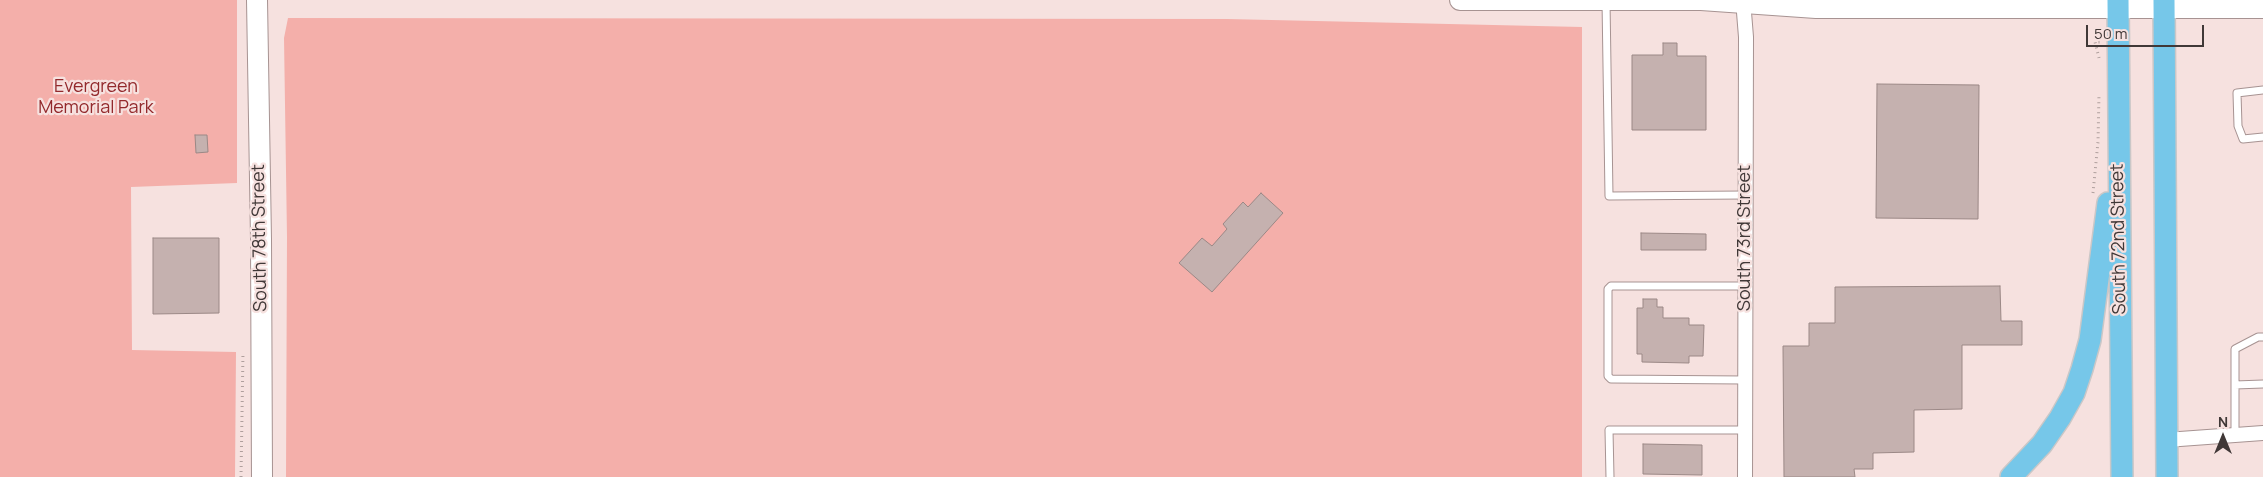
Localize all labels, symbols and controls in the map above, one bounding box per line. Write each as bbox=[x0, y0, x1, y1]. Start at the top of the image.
scale bar bbox=[2088, 15, 2206, 47]
text: 50 m bbox=[2094, 23, 2128, 44]
park label: Evergreen Memorial Park bbox=[38, 76, 154, 118]
street label: South 72nd Street bbox=[2107, 163, 2131, 315]
street label: South 78th Street bbox=[248, 164, 272, 312]
street label: South 73rd Street bbox=[1734, 165, 1756, 311]
north arrow bbox=[2198, 412, 2248, 462]
text: N bbox=[2218, 412, 2228, 431]

